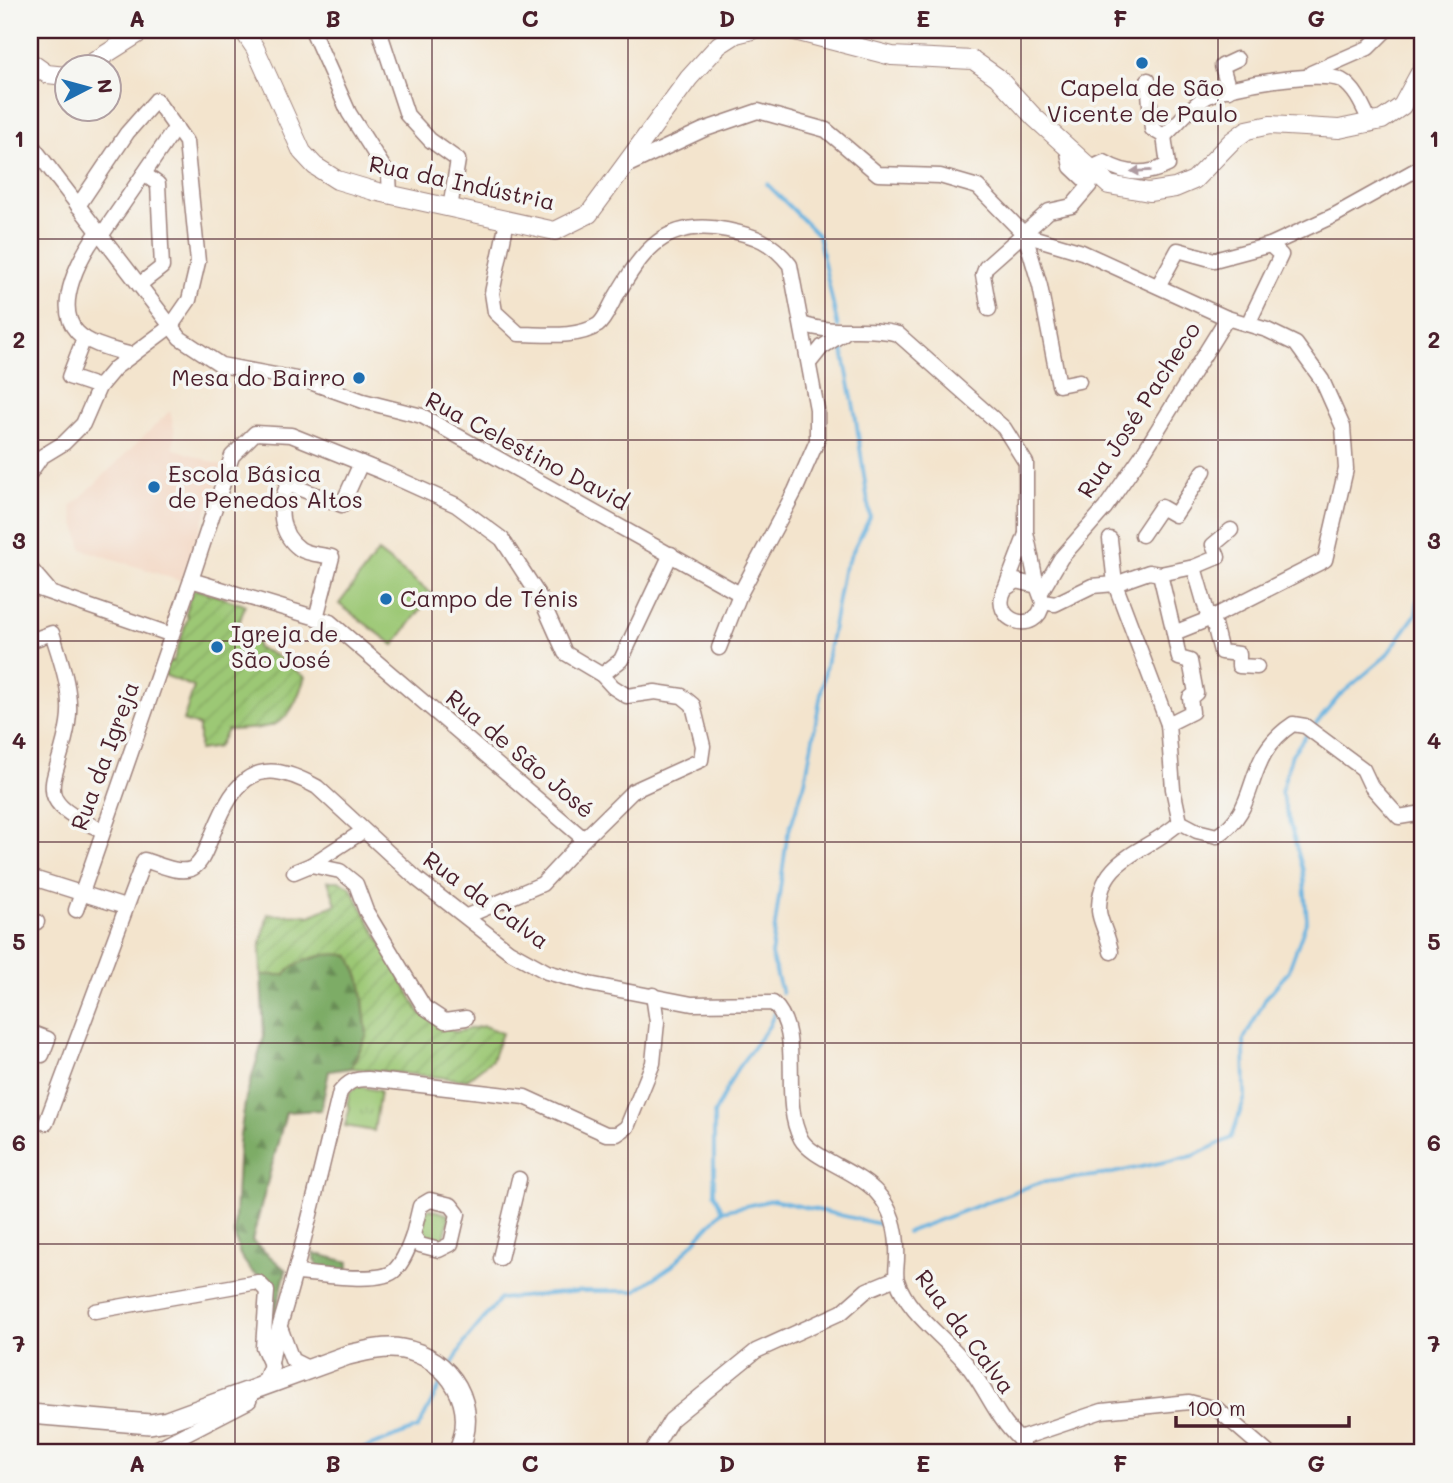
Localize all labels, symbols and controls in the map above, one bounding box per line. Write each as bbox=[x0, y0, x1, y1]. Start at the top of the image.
text: A bbox=[129, 3, 145, 33]
text: B bbox=[325, 3, 341, 33]
text: C bbox=[521, 3, 539, 33]
text: D bbox=[719, 3, 735, 33]
text: E bbox=[916, 3, 930, 33]
text: F bbox=[1113, 3, 1127, 33]
text: G bbox=[1307, 3, 1325, 33]
north arrow bbox=[52, 52, 122, 122]
marker: Capela de São Vicente de Paulo bbox=[1134, 55, 1150, 71]
place label: Capela de São Vicente de Paulo bbox=[1047, 72, 1237, 128]
text: N bbox=[92, 78, 119, 95]
text: 1 bbox=[14, 123, 24, 153]
text: 1 bbox=[1429, 123, 1439, 153]
street label: Rua da Indústria bbox=[366, 148, 558, 216]
one-way arrow bbox=[1130, 166, 1152, 177]
street label: Rua José Pacheco bbox=[1070, 316, 1206, 503]
text: 2 bbox=[13, 324, 25, 354]
text: 2 bbox=[1428, 324, 1440, 354]
place label: Mesa do Bairro bbox=[172, 362, 345, 392]
marker: Mesa do Bairro bbox=[351, 370, 367, 386]
street label: Rua Celestino David bbox=[421, 384, 634, 516]
place label: Escola Básica de Penedos Altos bbox=[168, 458, 363, 514]
marker: Escola Básica de Penedos Altos bbox=[146, 479, 162, 495]
text: 3 bbox=[12, 525, 26, 555]
text: 3 bbox=[1427, 525, 1441, 555]
place label: Campo de Ténis bbox=[400, 583, 578, 613]
marker: Campo de Ténis bbox=[378, 591, 394, 607]
place label: Igreja de São José bbox=[231, 618, 338, 674]
marker: Igreja de São José bbox=[209, 639, 225, 655]
street label: Rua da Igreja bbox=[63, 677, 145, 834]
street label: Rua de São José bbox=[440, 682, 601, 824]
text: 4 bbox=[12, 725, 26, 755]
text: 4 bbox=[1427, 725, 1441, 755]
street label: Rua da Calva bbox=[418, 843, 555, 955]
text: 5 bbox=[12, 926, 26, 956]
text: 5 bbox=[1427, 926, 1441, 956]
text: 6 bbox=[12, 1127, 26, 1157]
text: 6 bbox=[1427, 1127, 1441, 1157]
street label: Rua da Calva bbox=[909, 1263, 1022, 1400]
text: 7 bbox=[13, 1328, 26, 1358]
text: 7 bbox=[1428, 1328, 1441, 1358]
scale bar bbox=[1176, 1385, 1350, 1429]
text: 100 m bbox=[1187, 1394, 1246, 1421]
text: A bbox=[129, 1448, 145, 1478]
text: B bbox=[325, 1448, 341, 1478]
text: C bbox=[521, 1448, 539, 1478]
text: D bbox=[719, 1448, 735, 1478]
text: E bbox=[916, 1448, 930, 1478]
text: F bbox=[1113, 1448, 1127, 1478]
text: G bbox=[1307, 1448, 1325, 1478]

